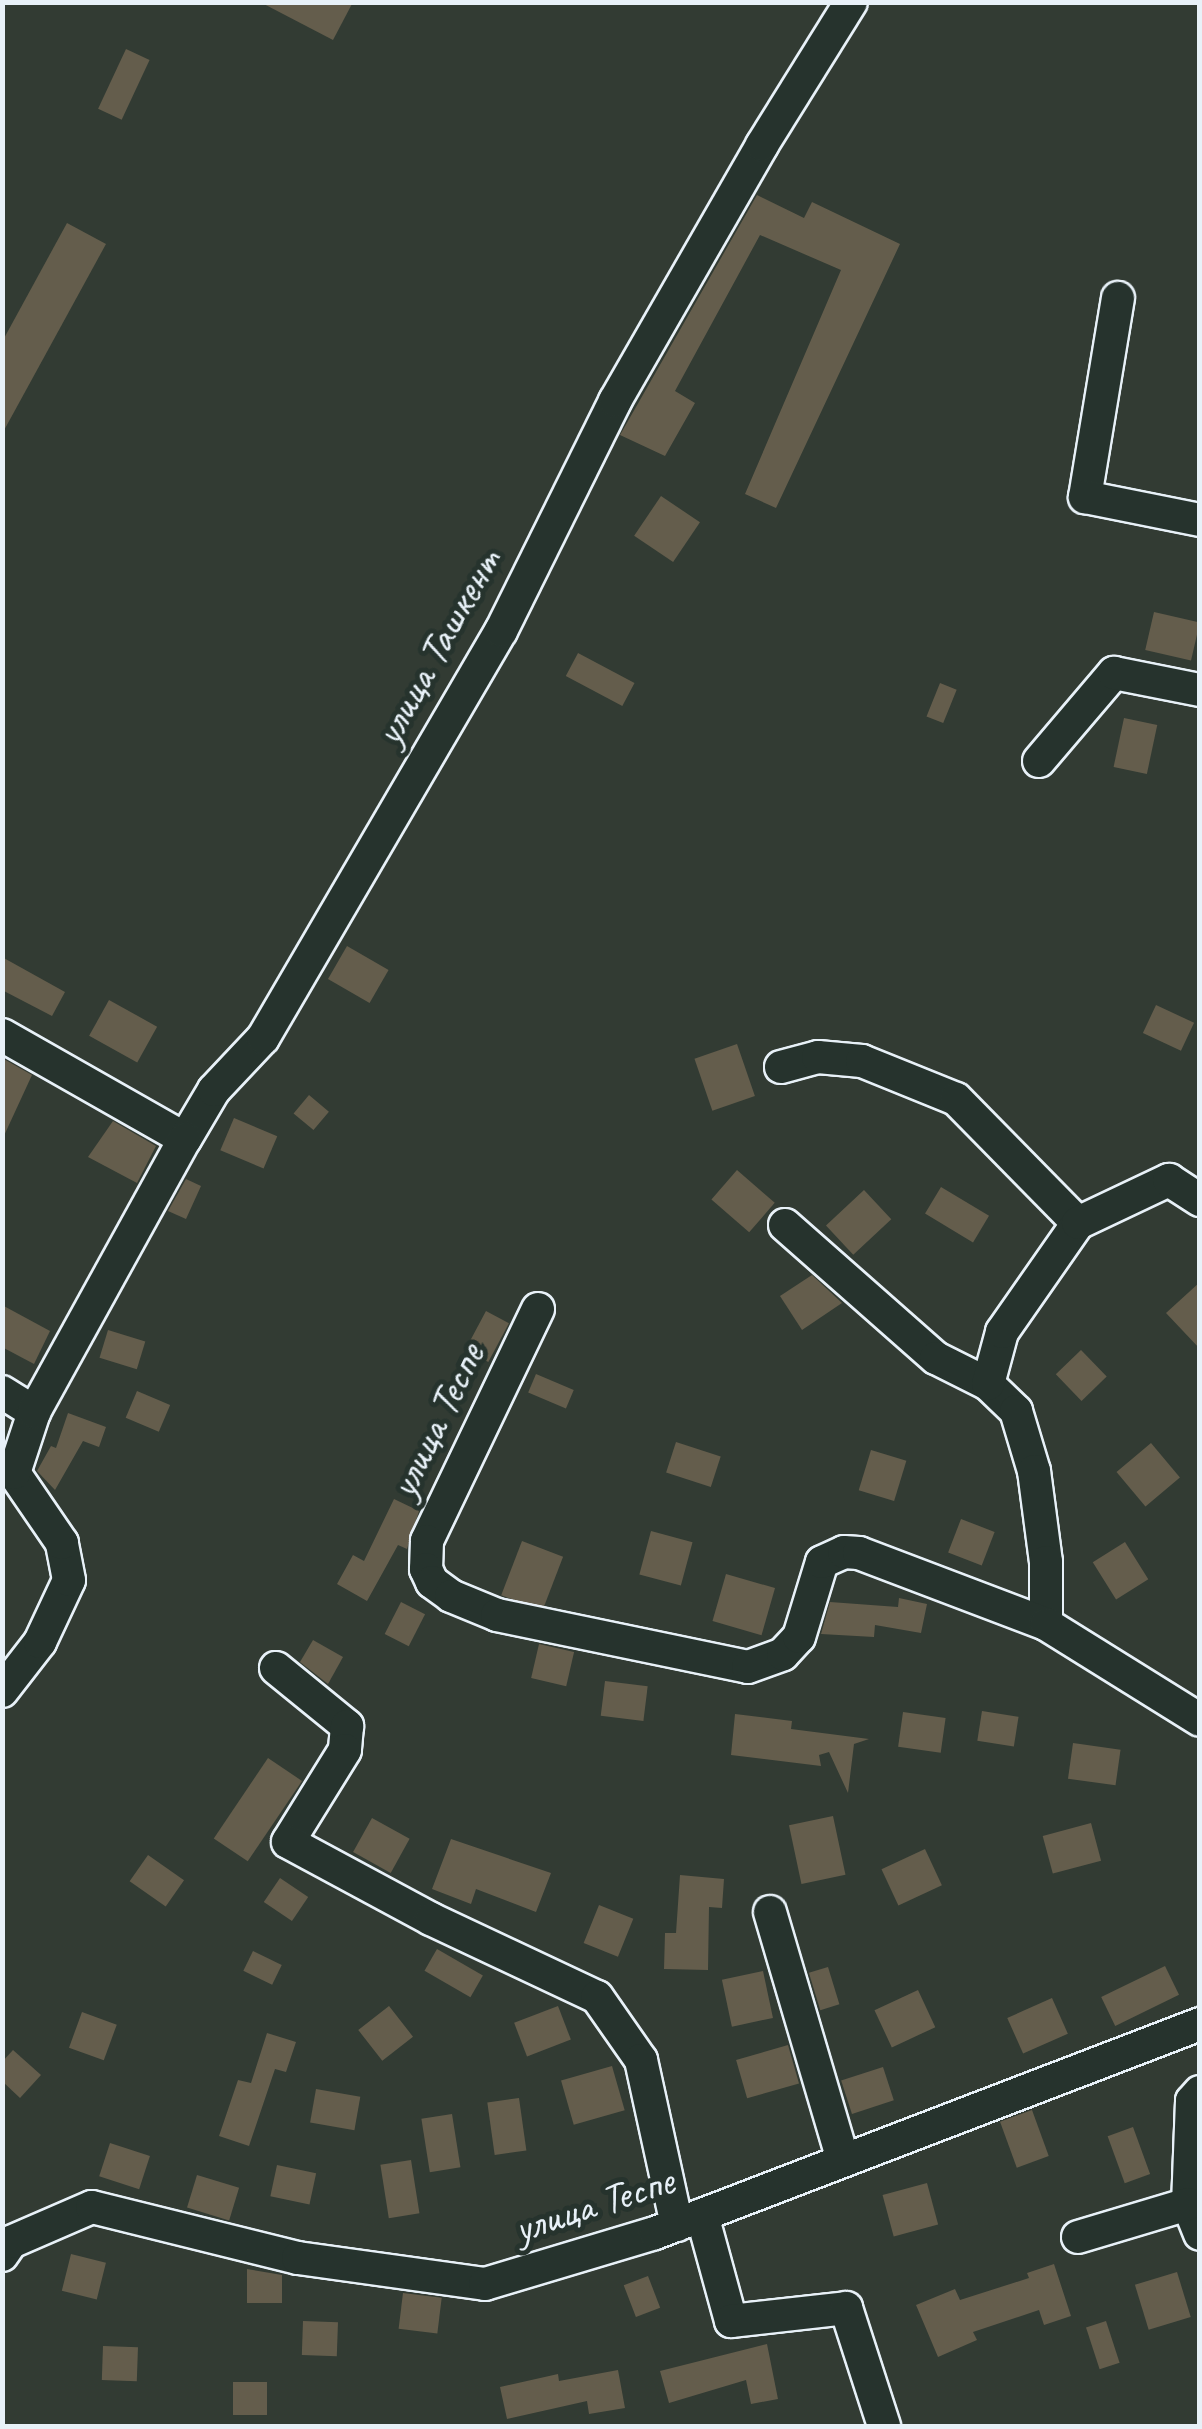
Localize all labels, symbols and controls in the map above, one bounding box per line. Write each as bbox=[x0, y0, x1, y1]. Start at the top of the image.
street label: улица Ташкент bbox=[363, 540, 513, 754]
street label: улица Теспе bbox=[378, 1336, 496, 1506]
street label: улица Теспе bbox=[508, 2156, 680, 2254]

